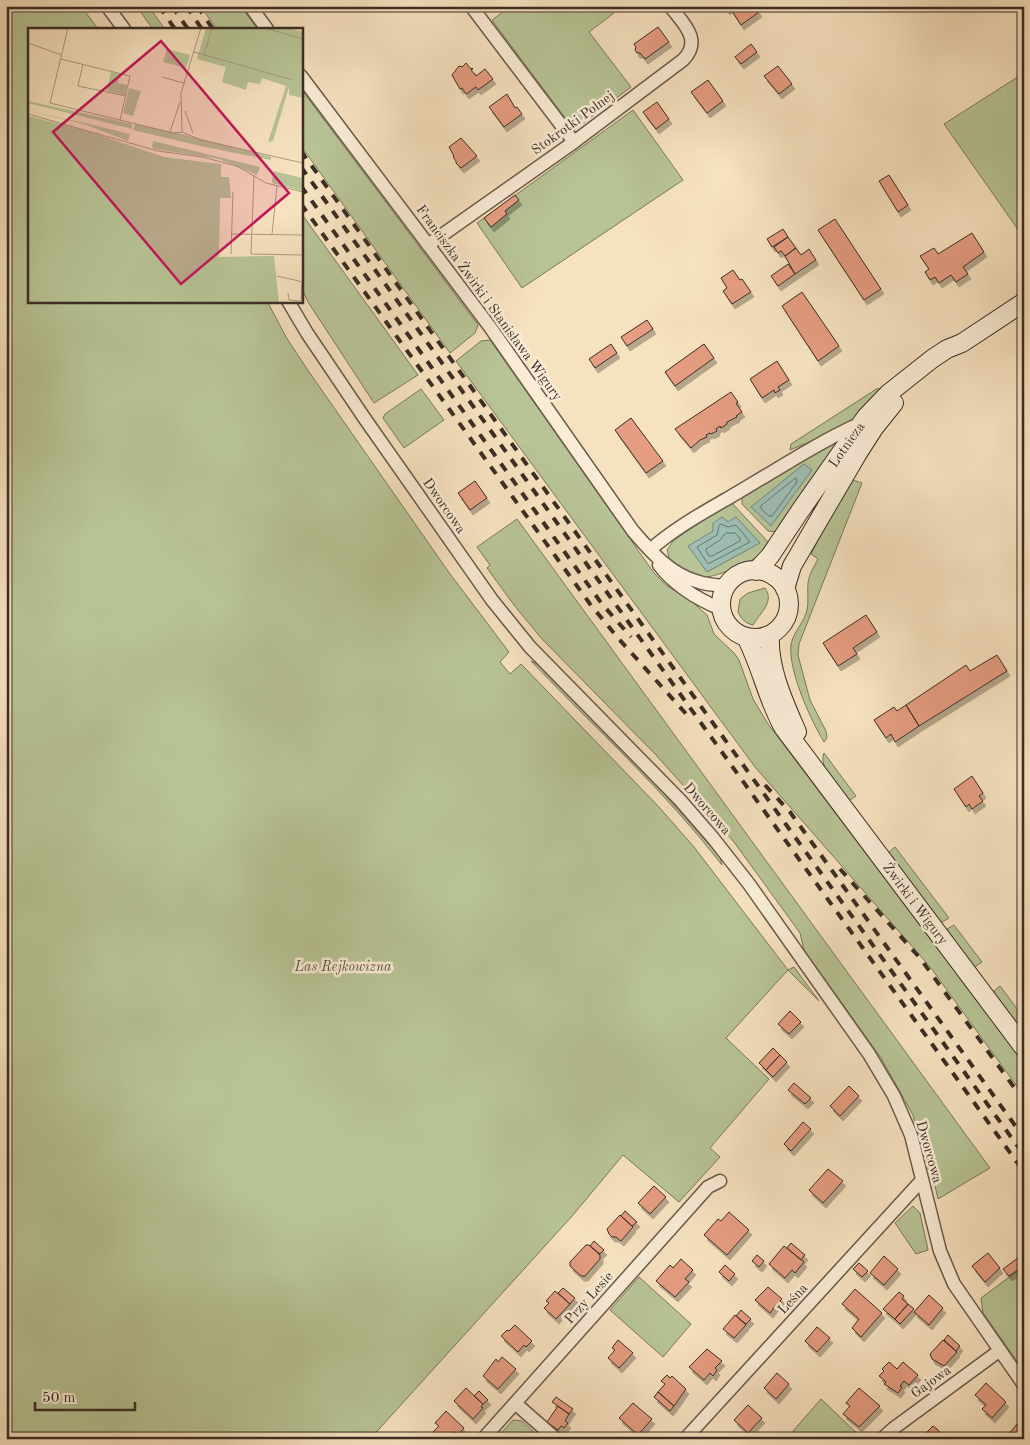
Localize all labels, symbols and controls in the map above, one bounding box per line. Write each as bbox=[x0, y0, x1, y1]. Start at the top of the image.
inset map bbox=[28, 28, 302, 302]
street label: Stokrotki Polnej bbox=[529, 88, 617, 158]
street label: Franciszka Żwirki i Stanisława Wigury bbox=[413, 201, 567, 404]
street label: Lotnicza bbox=[826, 420, 868, 470]
street label: Dworcowa bbox=[420, 476, 468, 536]
street label: Dworcowa bbox=[681, 780, 733, 838]
street label: Żwirki i Wigury bbox=[880, 859, 953, 948]
park label: Las Rejkowizna bbox=[294, 960, 392, 975]
street label: Dworcowa bbox=[913, 1119, 945, 1185]
street label: Przy Lesie bbox=[562, 1269, 616, 1327]
street label: Leśna bbox=[775, 1281, 811, 1317]
street label: Gajowa bbox=[908, 1363, 954, 1401]
scale bar bbox=[35, 1380, 135, 1412]
text: 50 m bbox=[42, 1391, 76, 1406]

